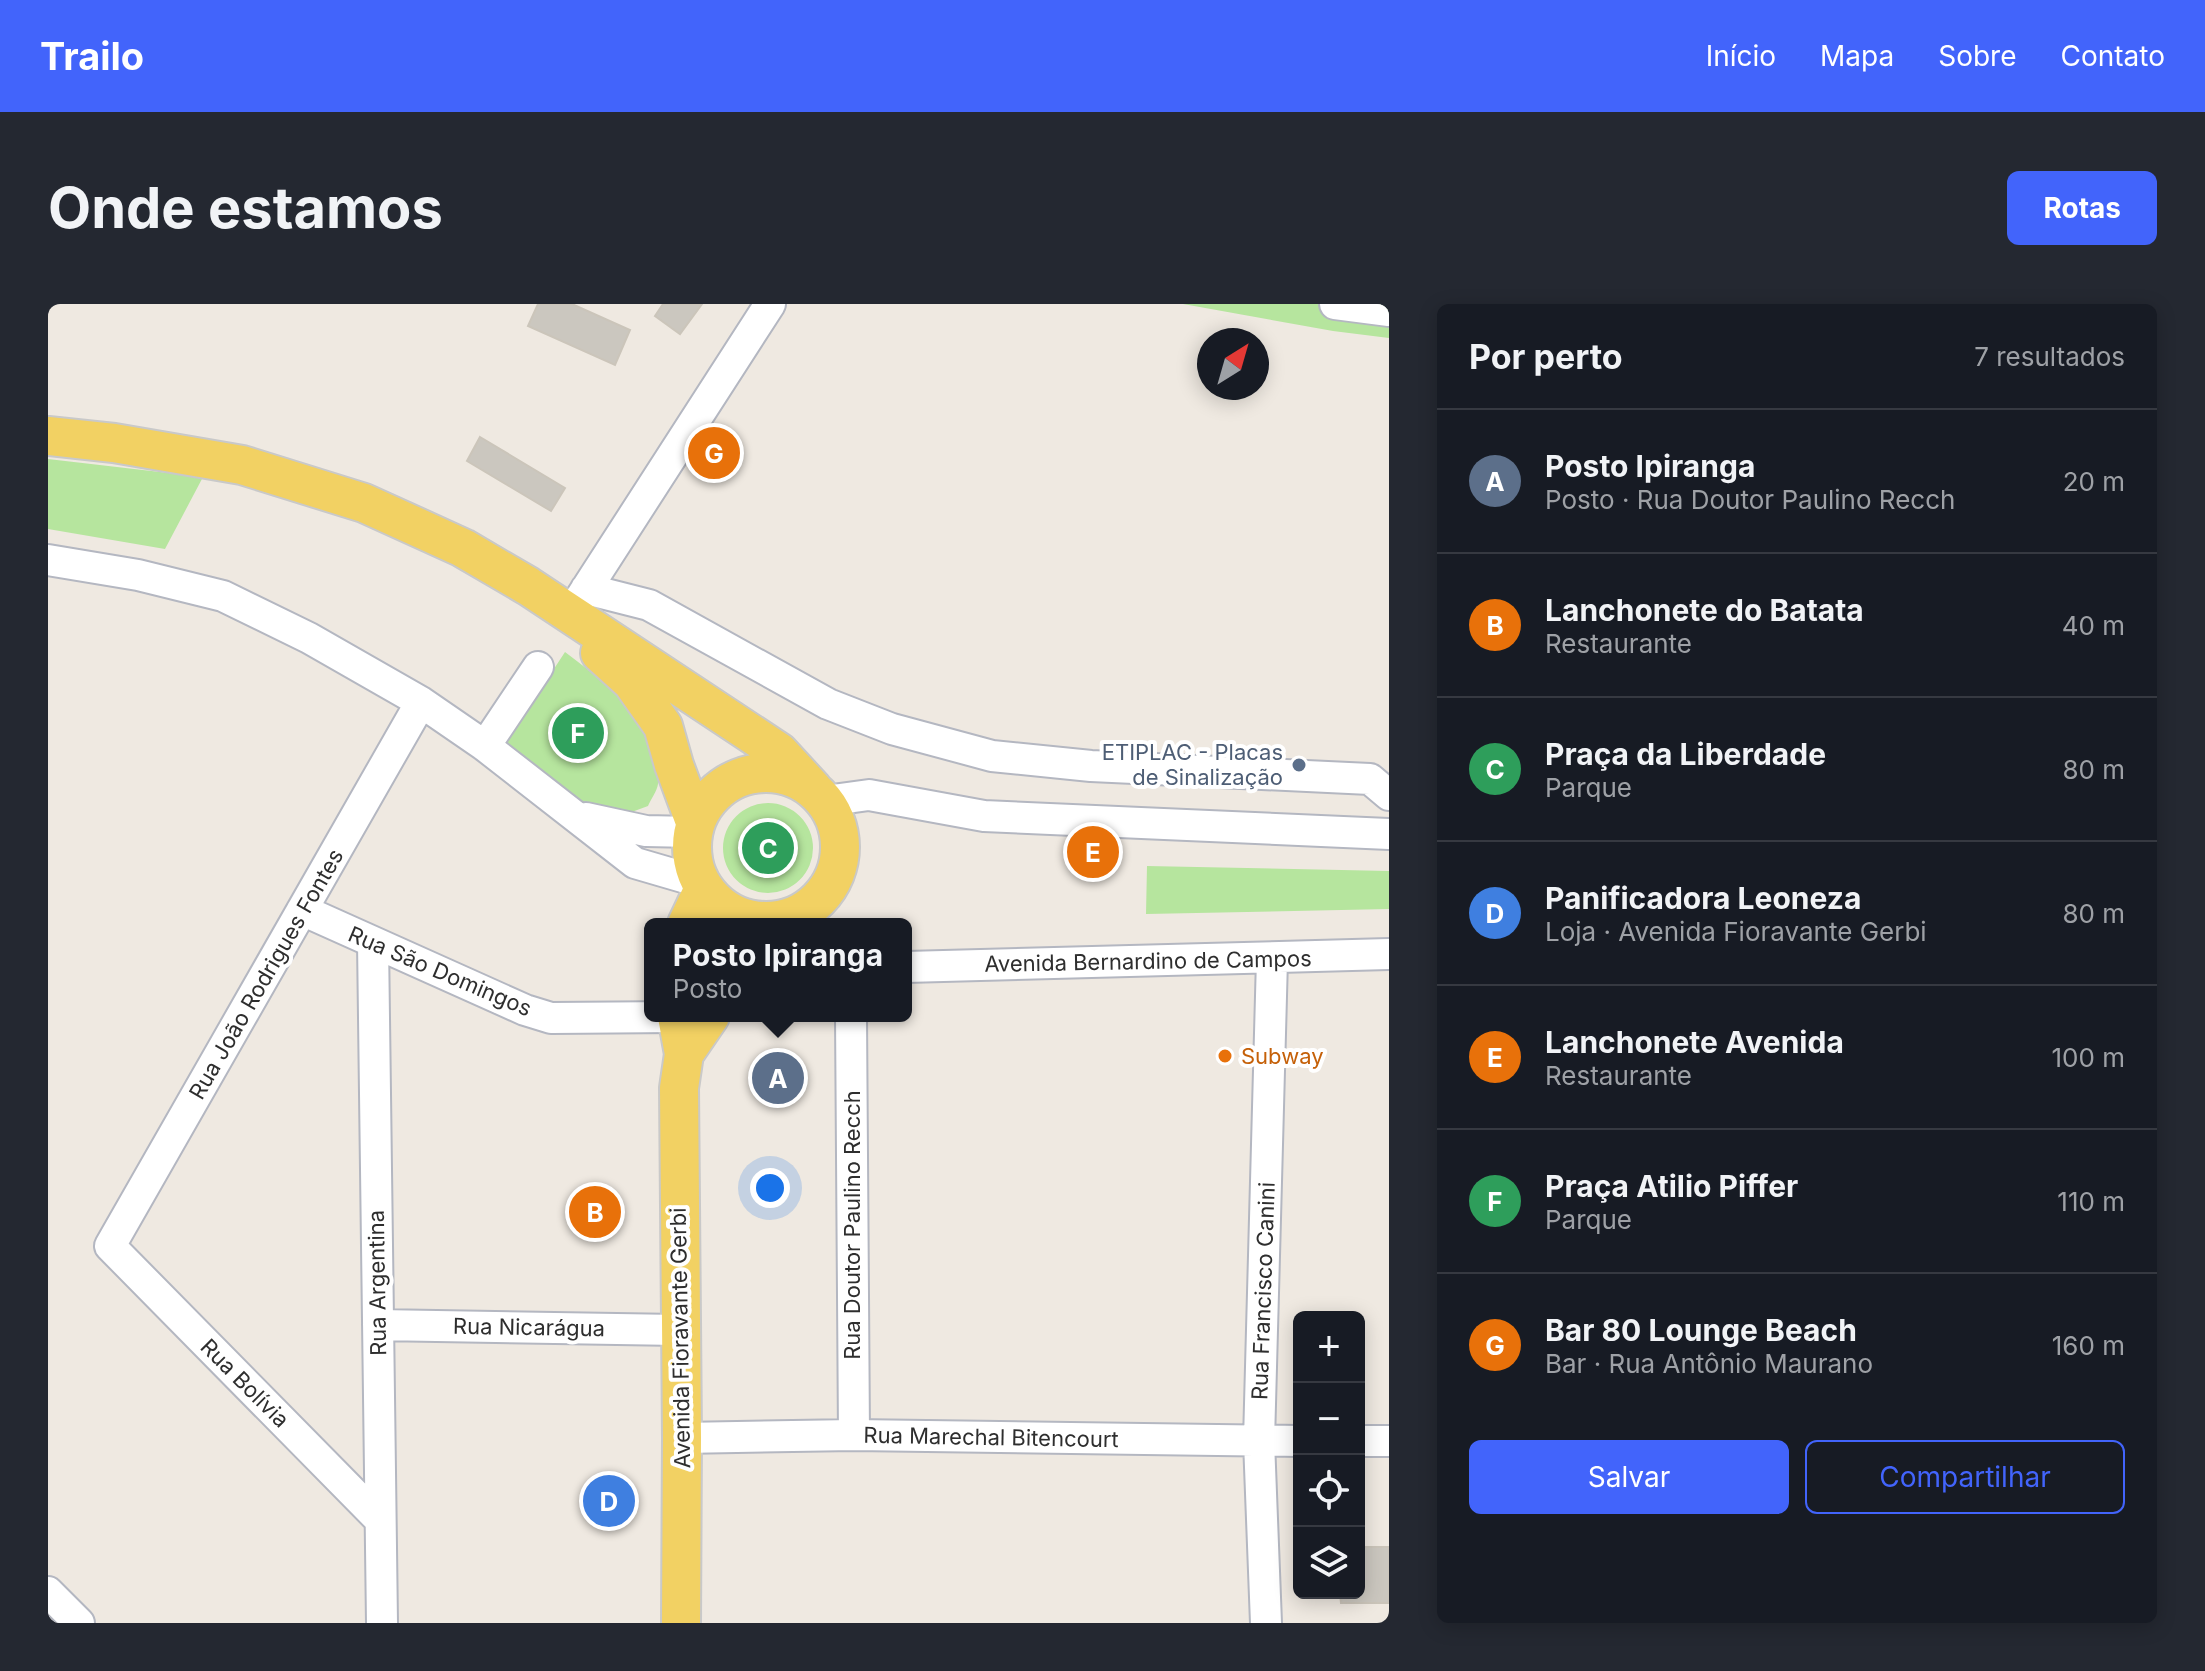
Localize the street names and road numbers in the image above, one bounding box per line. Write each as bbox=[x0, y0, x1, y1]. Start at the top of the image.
street label: Rua João Rodrigues Fontes bbox=[184, 844, 348, 1104]
street label: Rua São Domingos bbox=[344, 921, 536, 1021]
street label: Avenida Bernardino de Campos bbox=[984, 945, 1312, 977]
street label: Rua Doutor Paulino Recch bbox=[839, 1090, 865, 1360]
street label: Rua Francisco Canini bbox=[1246, 1182, 1280, 1400]
street label: Avenida Fioravante Gerbi bbox=[665, 1207, 695, 1469]
street label: Rua Argentina bbox=[363, 1210, 391, 1356]
street label: Rua Nicarágua bbox=[453, 1313, 605, 1341]
street label: Rua Bolívia bbox=[196, 1334, 294, 1432]
street label: Rua Marechal Bitencourt bbox=[863, 1422, 1119, 1452]

